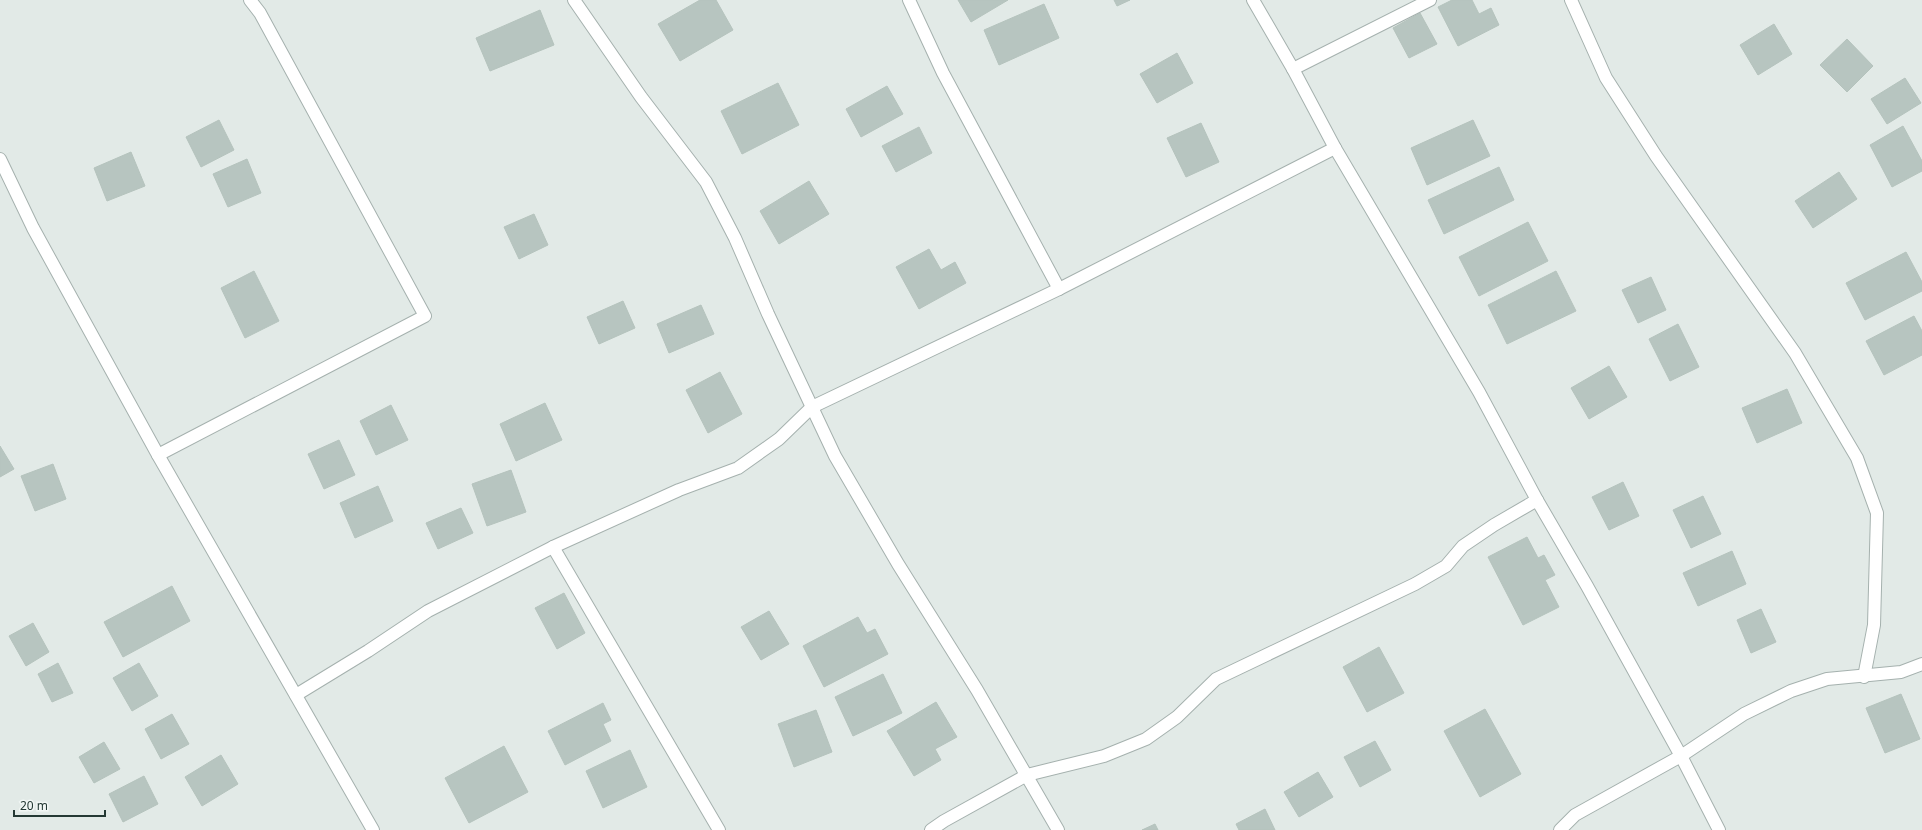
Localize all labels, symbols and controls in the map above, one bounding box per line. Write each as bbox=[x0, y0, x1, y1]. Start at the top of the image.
scale bar bbox=[14, 792, 105, 818]
text: 20 m bbox=[20, 797, 48, 814]

